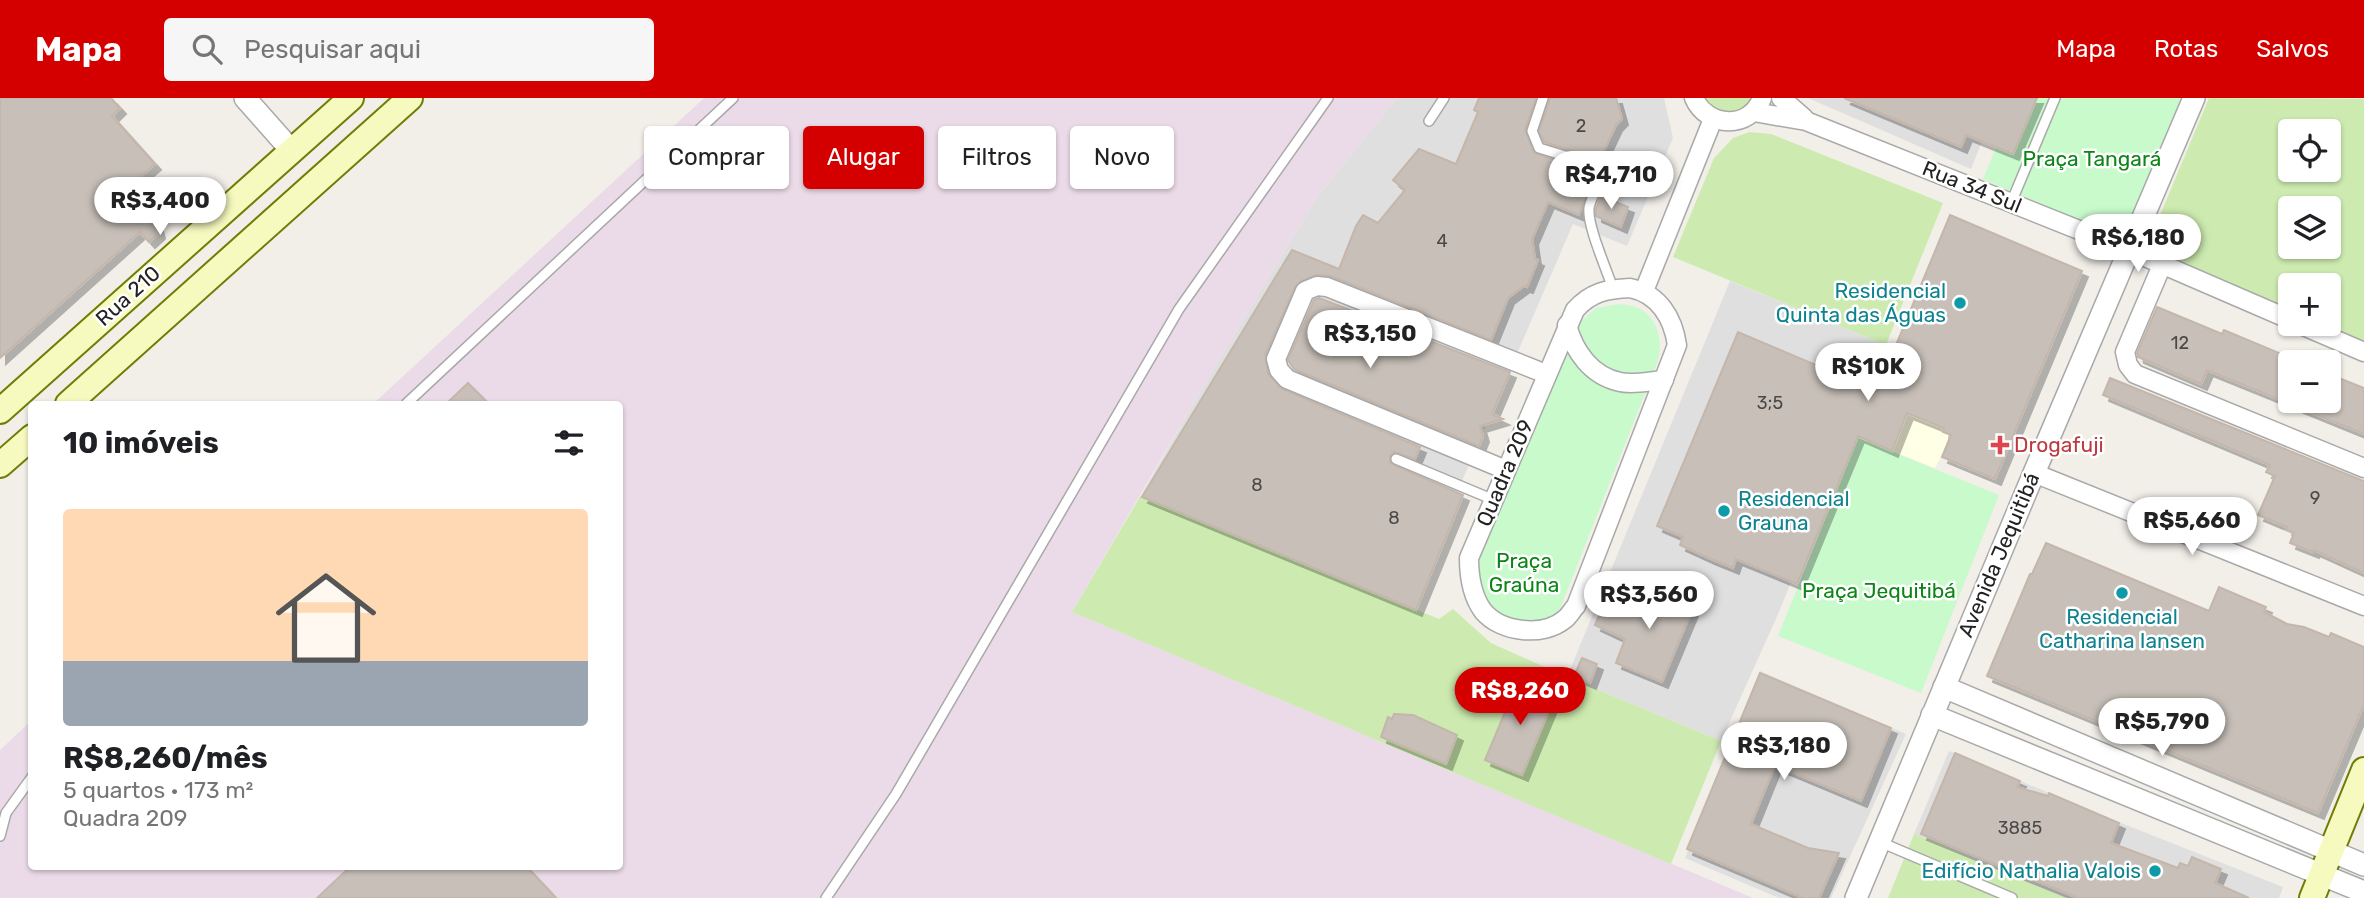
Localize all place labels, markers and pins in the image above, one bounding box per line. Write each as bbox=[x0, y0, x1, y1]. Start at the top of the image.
pin: R$4,710 bbox=[1546, 152, 1676, 211]
pin: R$3,400 bbox=[95, 178, 225, 237]
pin: R$6,180 bbox=[2073, 214, 2203, 274]
place label: Residencial Quinta das Águas bbox=[1776, 278, 1946, 327]
marker: Residencial Quinta das Águas bbox=[1952, 295, 1968, 311]
pin: R$3,150 bbox=[1305, 310, 1435, 370]
pin: R$10K bbox=[1819, 344, 1917, 403]
place label: Drogafuji bbox=[2014, 432, 2104, 457]
marker: Drogafuji bbox=[1992, 437, 2008, 453]
place label: Residencial Grauna bbox=[1738, 486, 1850, 535]
pin: R$5,660 bbox=[2127, 498, 2257, 557]
marker: Residencial Grauna bbox=[1716, 503, 1732, 519]
pin: R$3,560 bbox=[1584, 572, 1714, 631]
marker: Residencial Catharina Iansen bbox=[2114, 585, 2130, 601]
place label: Residencial Catharina Iansen bbox=[2039, 604, 2205, 653]
pin: R$8,260 bbox=[1455, 668, 1585, 727]
pin: R$5,790 bbox=[2097, 698, 2227, 758]
pin: R$3,180 bbox=[1719, 722, 1849, 782]
place label: Edifício Nathalia Valois bbox=[1922, 858, 2141, 883]
marker: Edifício Nathalia Valois bbox=[2147, 863, 2163, 879]

